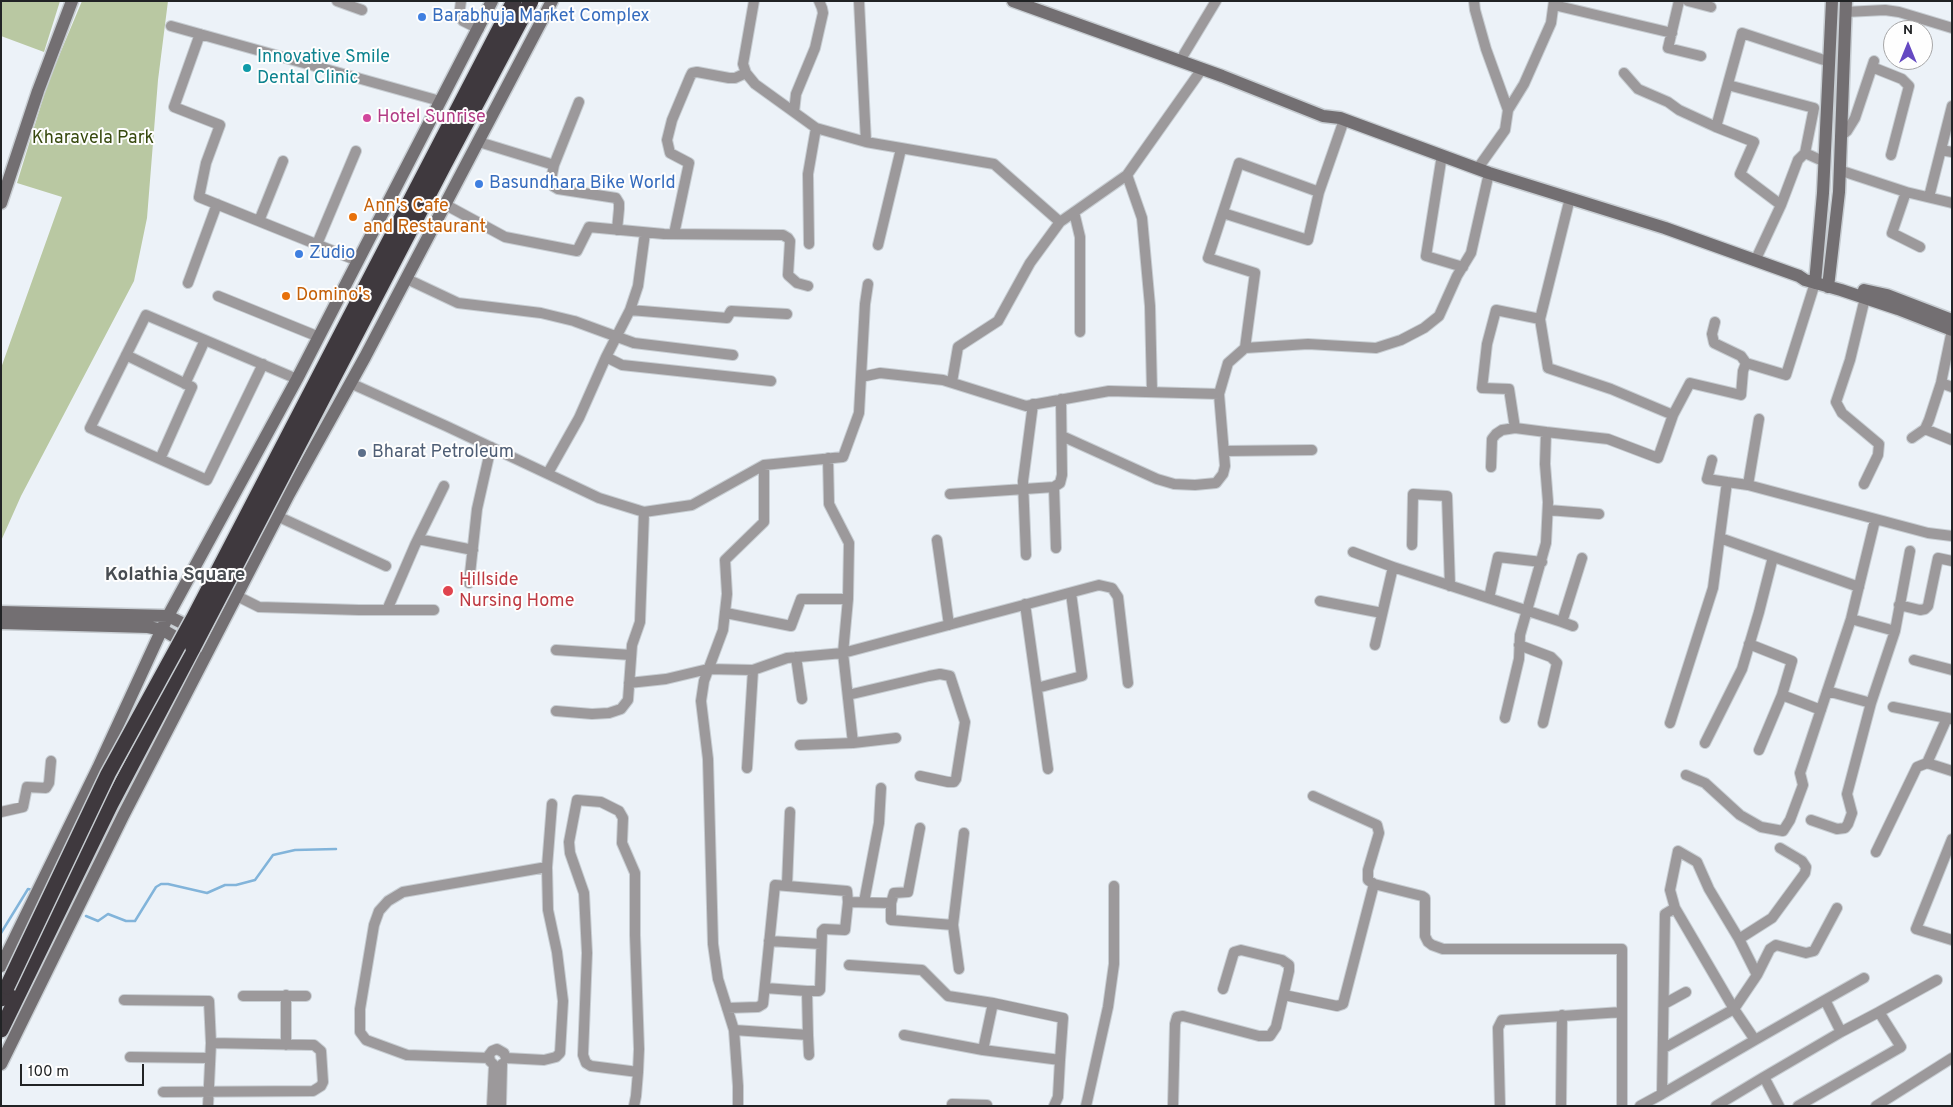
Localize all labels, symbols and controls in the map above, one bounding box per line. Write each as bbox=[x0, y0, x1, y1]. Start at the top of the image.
place label: Barabhuja Market Complex bbox=[432, 6, 650, 28]
marker: Barabhuja Market Complex bbox=[416, 11, 428, 23]
north arrow bbox=[1883, 20, 1933, 70]
text: N bbox=[1903, 22, 1913, 39]
place label: Innovative Smile Dental Clinic bbox=[257, 47, 390, 90]
marker: Innovative Smile Dental Clinic bbox=[241, 62, 253, 74]
place label: Hotel Sunrise bbox=[377, 107, 486, 129]
marker: Hotel Sunrise bbox=[361, 112, 373, 124]
park label: Kharavela Park bbox=[32, 128, 154, 150]
place label: Basundhara Bike World bbox=[489, 173, 676, 195]
marker: Basundhara Bike World bbox=[473, 178, 485, 190]
place label: Ann's Cafe and Restaurant bbox=[363, 196, 486, 238]
marker: Ann's Cafe and Restaurant bbox=[347, 211, 359, 223]
place label: Zudio bbox=[309, 243, 355, 265]
marker: Zudio bbox=[293, 248, 305, 260]
place label: Domino's bbox=[296, 285, 371, 307]
marker: Domino's bbox=[280, 290, 292, 302]
place label: Bharat Petroleum bbox=[372, 442, 514, 464]
marker: Bharat Petroleum bbox=[356, 447, 368, 459]
district label: Kolathia Square bbox=[105, 565, 245, 587]
place label: Hillside Nursing Home bbox=[459, 570, 574, 612]
marker: Hillside Nursing Home bbox=[441, 584, 455, 598]
scale bar bbox=[22, 1054, 146, 1086]
text: 100 m bbox=[28, 1063, 69, 1082]

